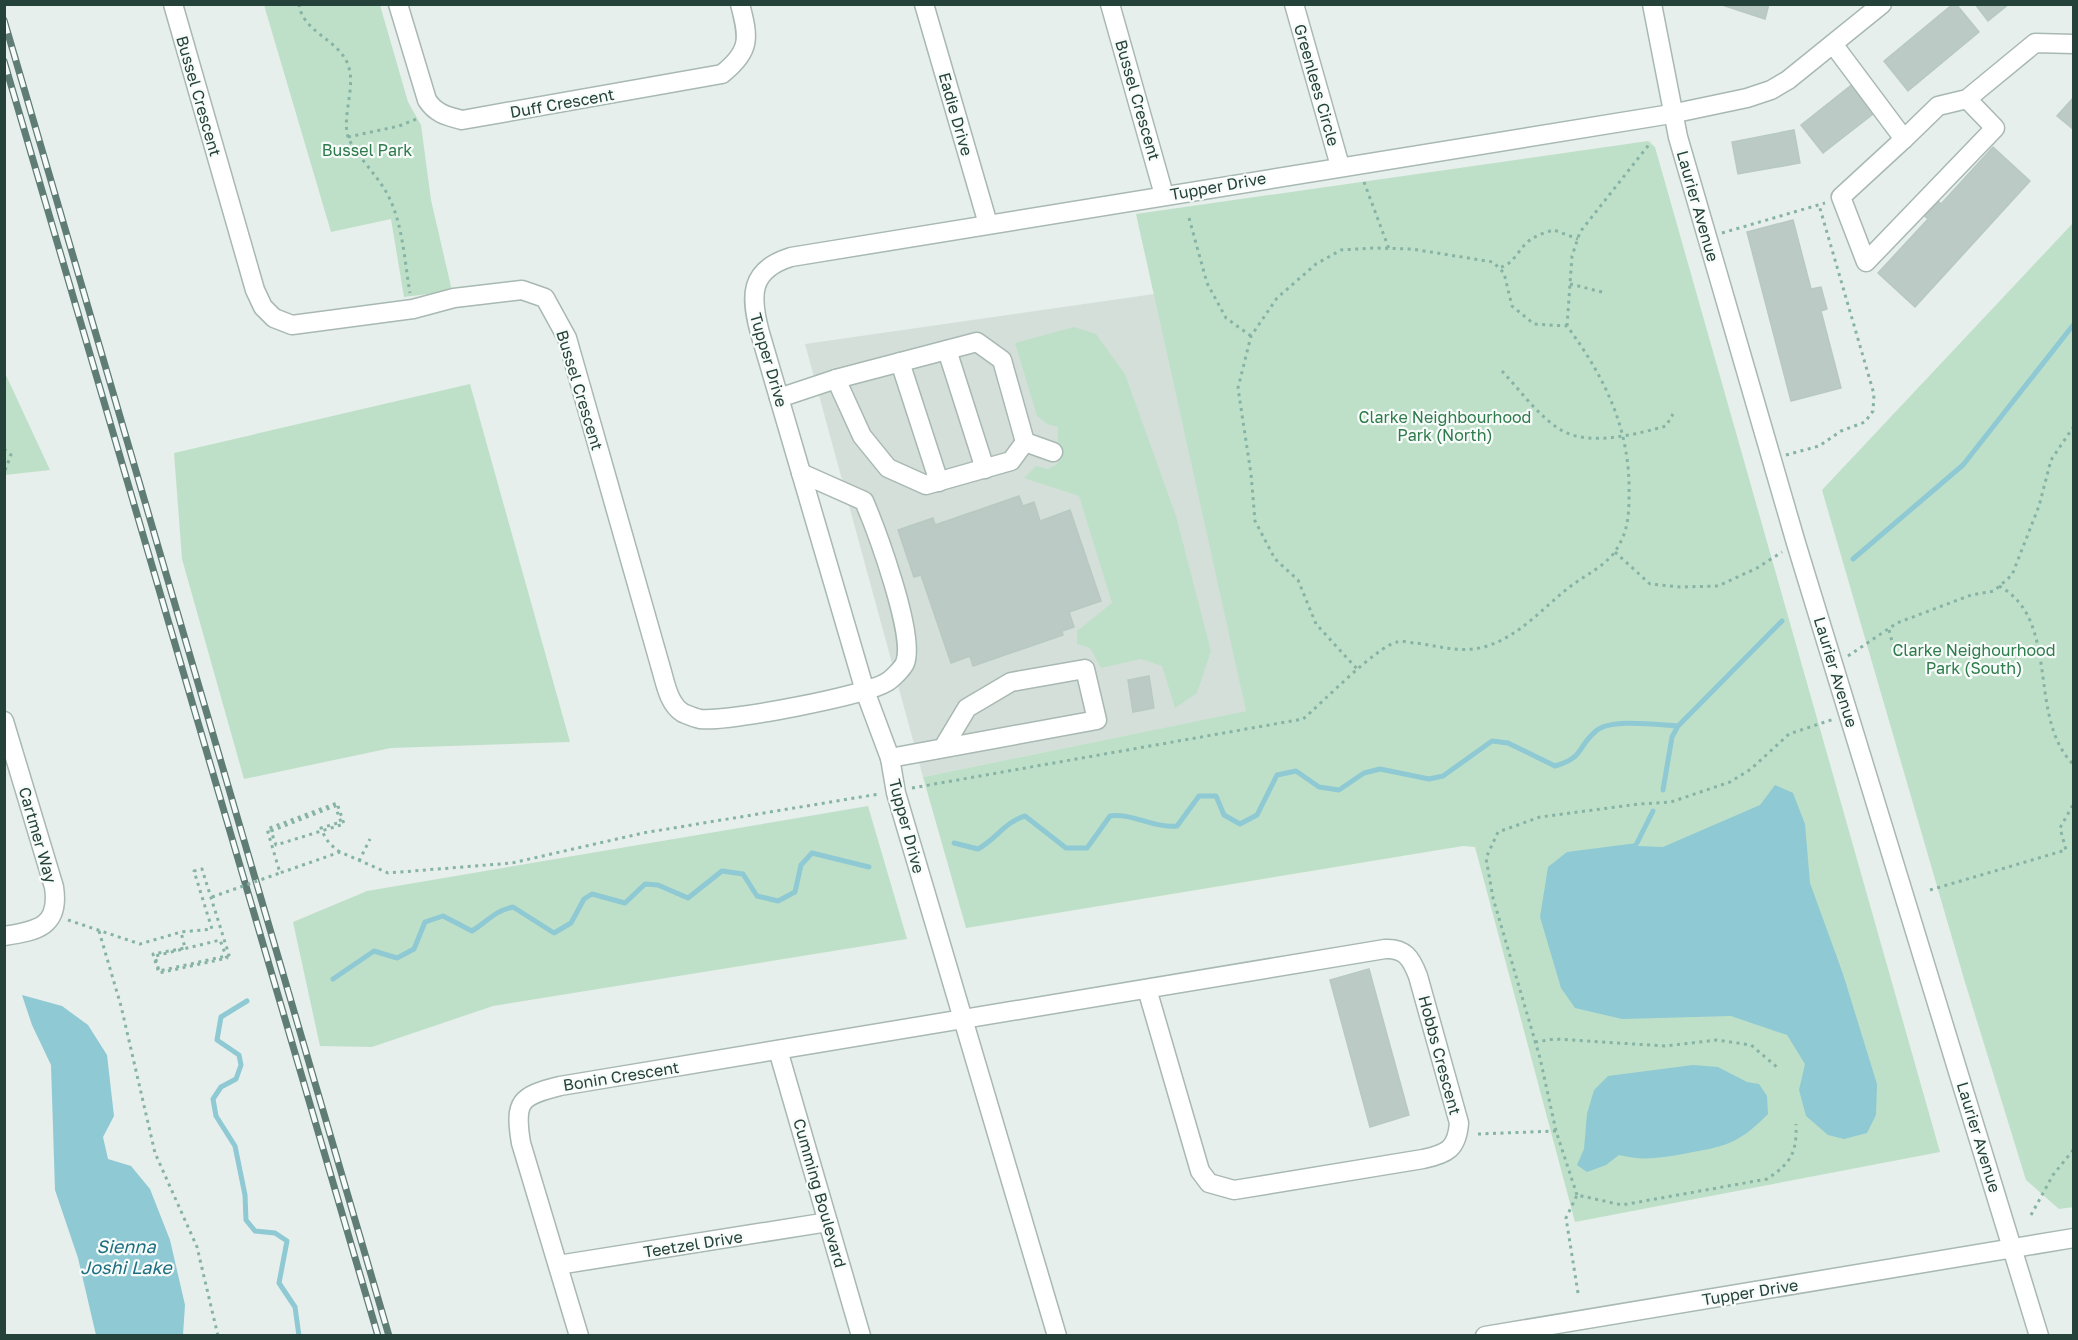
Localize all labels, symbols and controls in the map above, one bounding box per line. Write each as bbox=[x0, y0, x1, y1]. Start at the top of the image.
street label: Greenlees Circle bbox=[1290, 22, 1344, 148]
street label: Bussel Crescent bbox=[172, 33, 226, 159]
street label: Bussel Crescent bbox=[1111, 37, 1165, 163]
street label: Eadie Drive bbox=[935, 70, 977, 158]
street label: Duff Crescent bbox=[508, 84, 616, 122]
park label: Bussel Park bbox=[322, 140, 412, 160]
street label: Laurier Avenue bbox=[1673, 148, 1723, 264]
street label: Tupper Drive bbox=[1168, 168, 1268, 204]
street label: Tupper Drive bbox=[746, 311, 792, 409]
street label: Bussel Crescent bbox=[552, 328, 608, 452]
park label: Clarke Neighbourhood Park (North) bbox=[1359, 407, 1531, 445]
street label: Laurier Avenue bbox=[1810, 614, 1862, 730]
park label: Clarke Neighourhood Park (South) bbox=[1892, 640, 2056, 678]
street label: Tupper Drive bbox=[885, 777, 929, 875]
street label: Cartmer Way bbox=[15, 785, 61, 885]
street label: Hobbs Crescent bbox=[1414, 993, 1466, 1117]
street label: Bonin Crescent bbox=[562, 1057, 680, 1095]
street label: Laurier Avenue bbox=[1953, 1079, 2005, 1195]
street label: Cumming Boulevard bbox=[789, 1116, 851, 1270]
street label: Teetzel Drive bbox=[642, 1226, 744, 1262]
water label: Sienna Joshi Lake bbox=[80, 1235, 173, 1278]
street label: Tupper Drive bbox=[1701, 1275, 1799, 1309]

